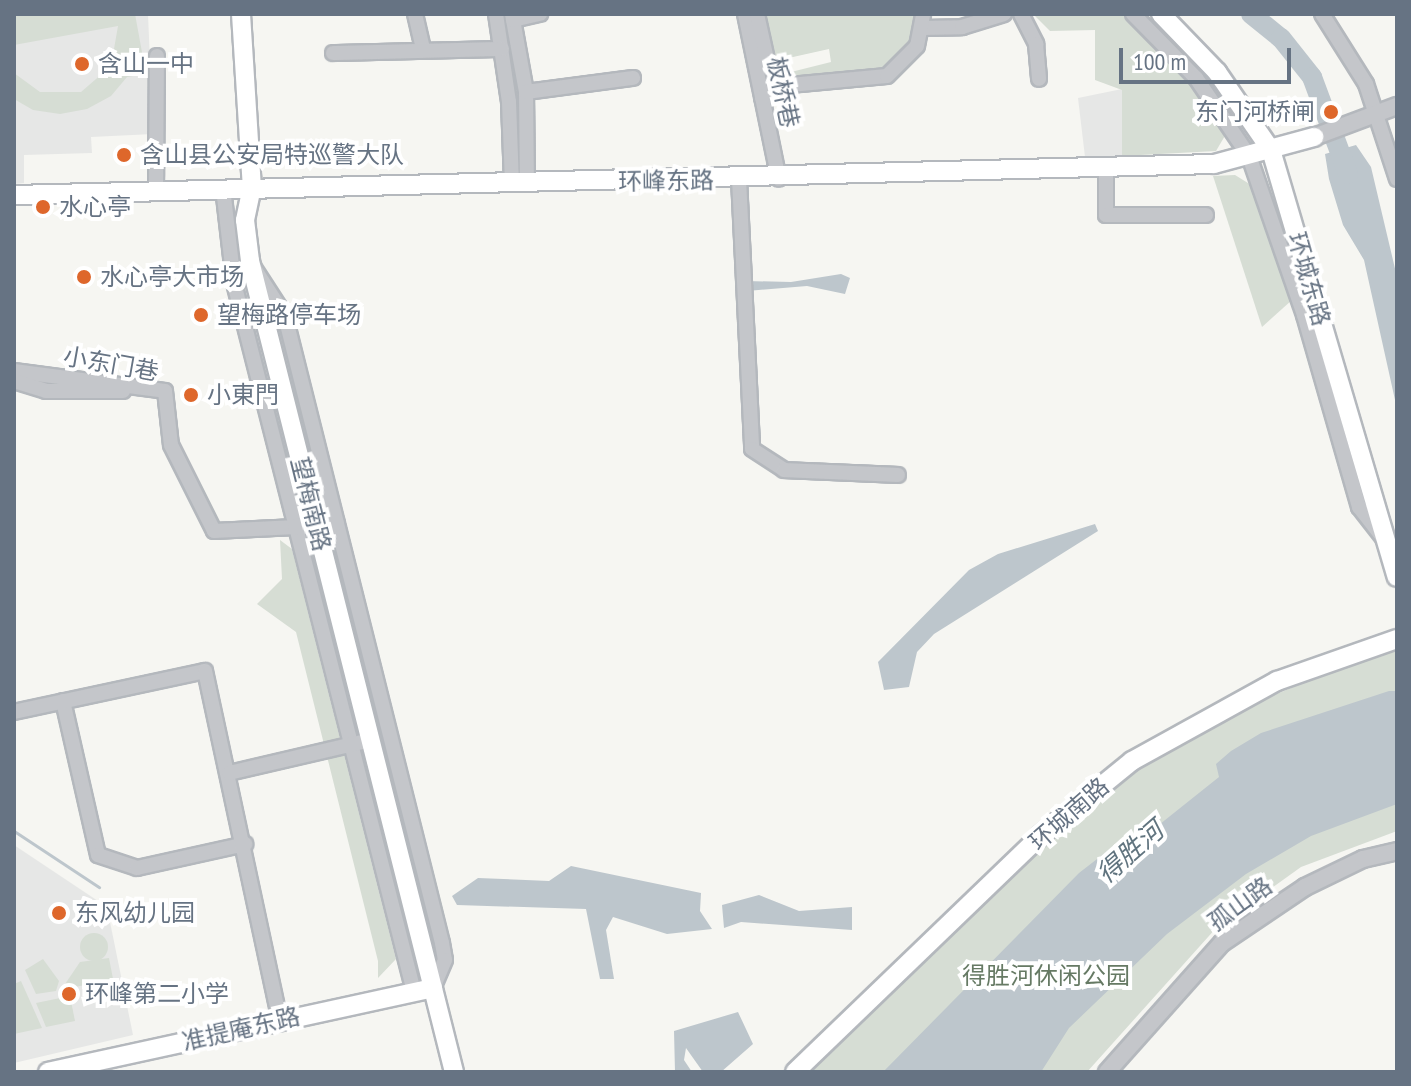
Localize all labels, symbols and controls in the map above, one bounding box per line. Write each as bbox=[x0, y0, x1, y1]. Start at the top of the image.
scale bar bbox=[1123, 32, 1295, 82]
text: 100 m bbox=[1133, 46, 1186, 77]
place label: 含山一中 bbox=[98, 50, 194, 78]
street label: 板桥巷 bbox=[761, 54, 805, 130]
marker: 含山一中 bbox=[73, 55, 91, 73]
place label: 东门河桥闸 bbox=[1195, 98, 1315, 126]
marker: 东门河桥闸 bbox=[1322, 103, 1340, 121]
place label: 含山县公安局特巡警大队 bbox=[140, 141, 404, 169]
marker: 含山县公安局特巡警大队 bbox=[115, 146, 133, 164]
street label: 环峰东路 bbox=[618, 166, 714, 196]
place label: 水心亭 bbox=[59, 193, 131, 221]
marker: 水心亭 bbox=[34, 198, 52, 216]
street label: 环城东路 bbox=[1282, 229, 1336, 329]
place label: 水心亭大市场 bbox=[100, 263, 244, 291]
marker: 水心亭大市场 bbox=[75, 268, 93, 286]
place label: 望梅路停车场 bbox=[217, 301, 361, 329]
marker: 望梅路停车场 bbox=[192, 306, 210, 324]
street label: 小东门巷 bbox=[61, 341, 161, 387]
place label: 小東門 bbox=[207, 381, 279, 409]
marker: 小東門 bbox=[182, 386, 200, 404]
street label: 望梅南路 bbox=[285, 454, 337, 554]
street label: 环城南路 bbox=[1023, 772, 1115, 856]
water label: 得胜河 bbox=[1090, 815, 1170, 889]
street label: 孤山路 bbox=[1202, 871, 1278, 937]
place label: 东风幼儿园 bbox=[75, 899, 195, 927]
marker: 东风幼儿园 bbox=[50, 904, 68, 922]
park label: 得胜河休闲公园 bbox=[962, 962, 1130, 990]
place label: 环峰第二小学 bbox=[85, 980, 229, 1008]
marker: 环峰第二小学 bbox=[60, 985, 78, 1003]
street label: 准提庵东路 bbox=[179, 1001, 303, 1057]

